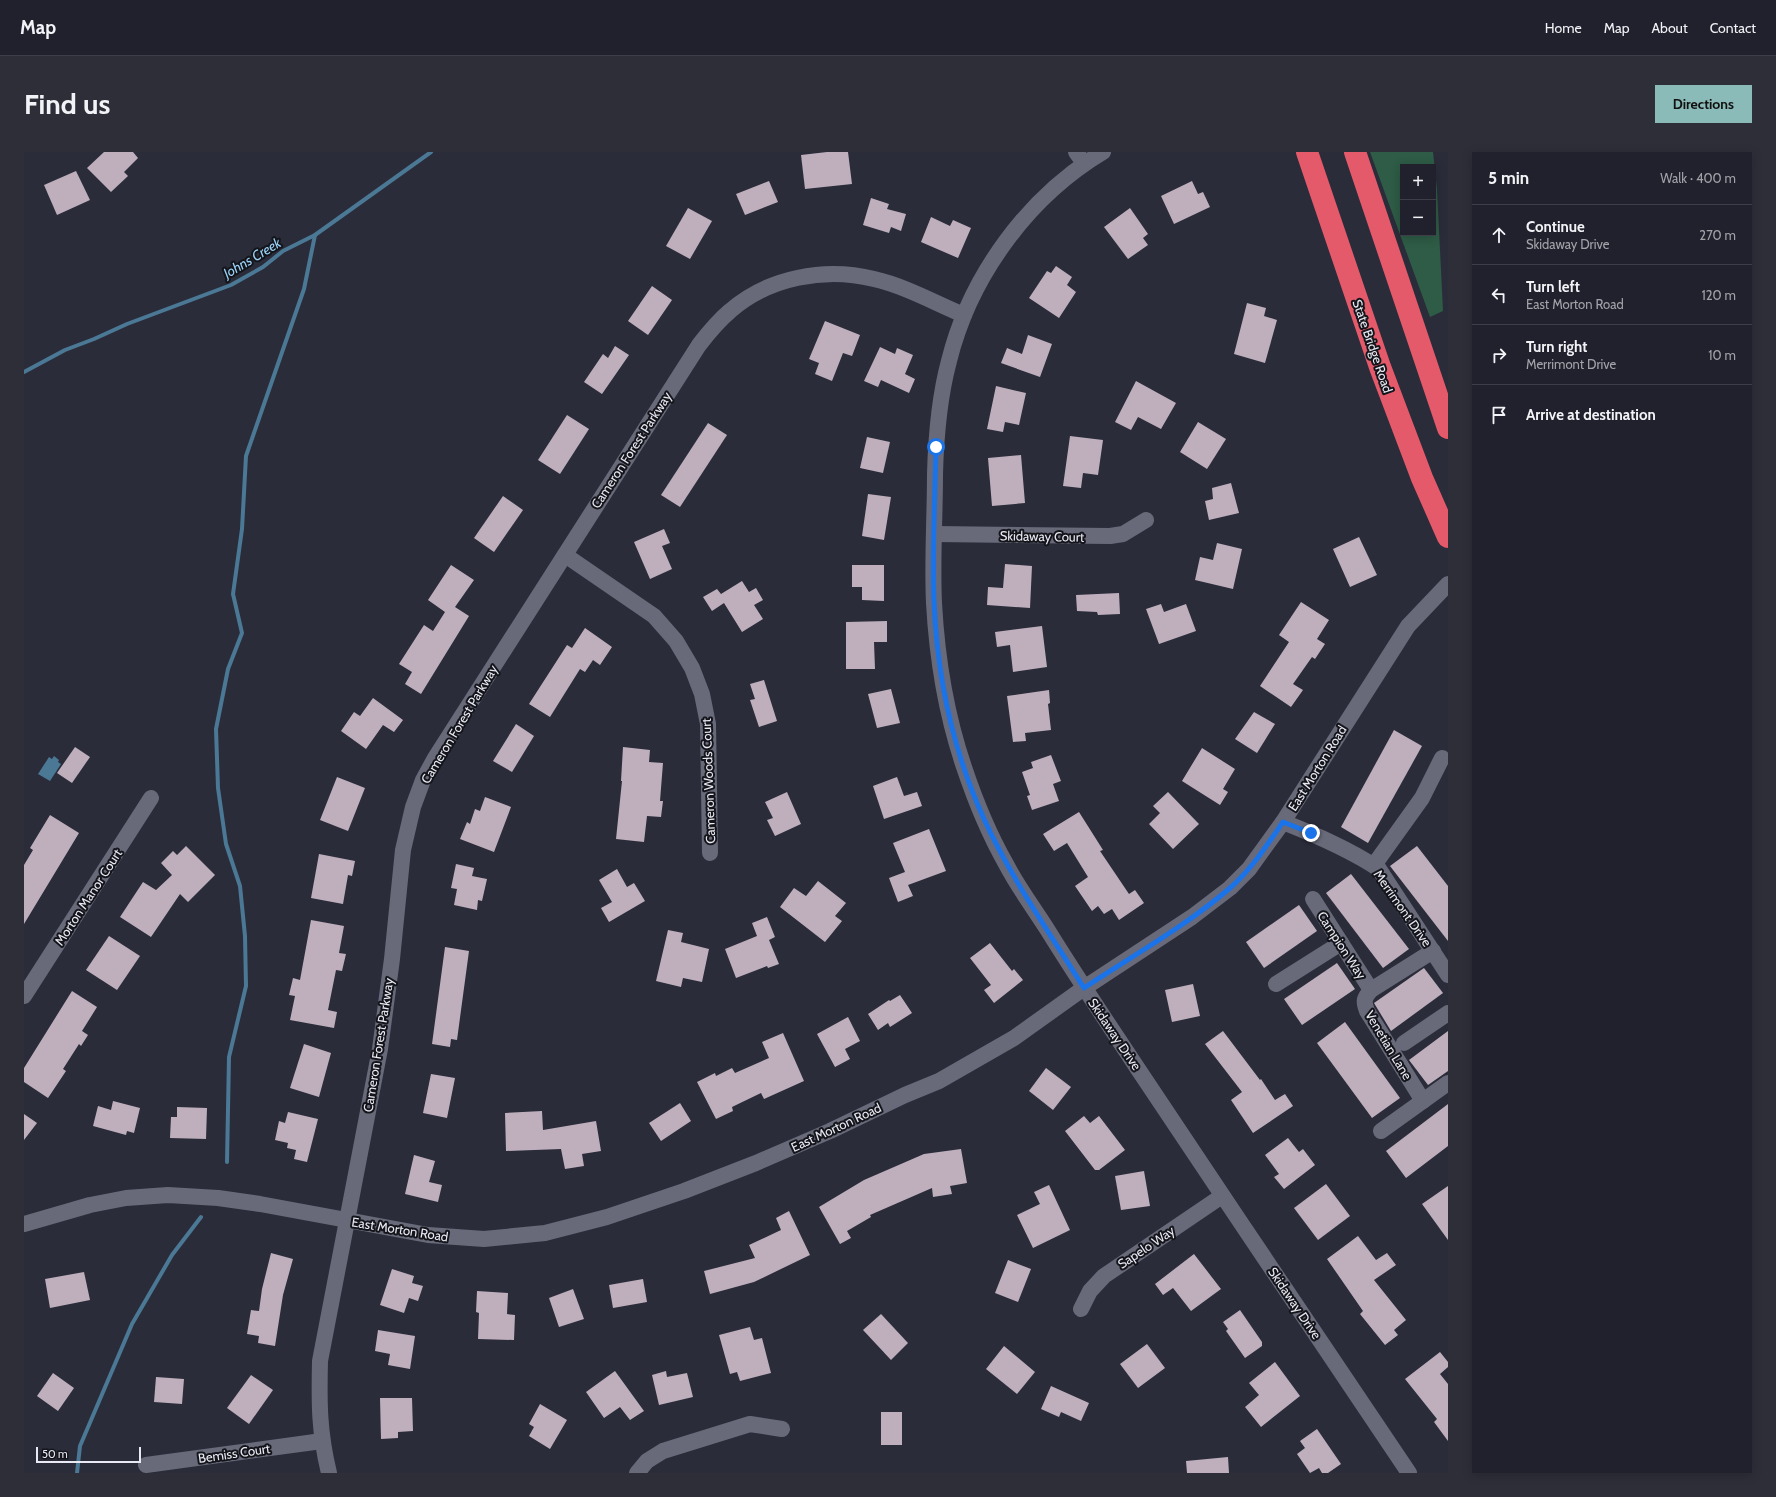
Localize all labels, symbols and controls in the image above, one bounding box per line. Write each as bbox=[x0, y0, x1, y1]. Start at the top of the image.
text: Map bbox=[20, 16, 56, 39]
text: Home bbox=[1545, 19, 1582, 37]
text: Map bbox=[1604, 19, 1629, 37]
text: About bbox=[1651, 19, 1688, 37]
text: Contact bbox=[1710, 19, 1756, 37]
button: Directions bbox=[1655, 85, 1752, 123]
text: Find us bbox=[24, 87, 110, 121]
map controls bbox=[1400, 164, 1436, 236]
button: + bbox=[1400, 164, 1436, 200]
text: 5 min bbox=[1488, 168, 1529, 188]
text: Walk · 400 m bbox=[1660, 170, 1736, 186]
button: − bbox=[1400, 200, 1436, 236]
text: Continue bbox=[1526, 218, 1585, 236]
icon: ahead bbox=[1488, 224, 1510, 246]
text: 270 m bbox=[1699, 227, 1736, 243]
water label: Johns Creek bbox=[218, 233, 285, 283]
text: Skidaway Drive bbox=[1526, 236, 1609, 252]
text: Turn left bbox=[1526, 278, 1580, 296]
icon: left bbox=[1488, 284, 1510, 306]
text: 120 m bbox=[1702, 287, 1736, 303]
text: East Morton Road bbox=[1526, 296, 1624, 312]
street label: State Bridge Road bbox=[1350, 297, 1396, 395]
text: Turn right bbox=[1526, 338, 1587, 356]
icon: right bbox=[1488, 344, 1510, 366]
text: 10 m bbox=[1708, 347, 1736, 363]
text: Merrimont Drive bbox=[1526, 356, 1616, 372]
street label: Cameron Forest Parkway bbox=[587, 388, 675, 511]
icon: arrive bbox=[1488, 404, 1510, 426]
text: Arrive at destination bbox=[1526, 406, 1656, 424]
route start bbox=[927, 438, 945, 456]
street label: Skidaway Court bbox=[1000, 527, 1085, 545]
street label: Cameron Forest Parkway bbox=[417, 661, 501, 786]
street label: Cameron Woods Court bbox=[698, 717, 718, 844]
street label: East Morton Road bbox=[1284, 722, 1350, 814]
route end bbox=[1302, 824, 1320, 842]
street label: Morton Manor Court bbox=[51, 845, 125, 948]
street label: Merrimont Drive bbox=[1371, 866, 1436, 950]
street label: Campion Way bbox=[1314, 908, 1370, 982]
street label: Cameron Forest Parkway bbox=[359, 976, 397, 1113]
street label: Skidaway Drive bbox=[1085, 995, 1145, 1073]
street label: Venetian Lane bbox=[1362, 1007, 1416, 1083]
street label: East Morton Road bbox=[788, 1099, 884, 1155]
street label: East Morton Road bbox=[351, 1213, 449, 1245]
street label: Sapelo Way bbox=[1115, 1222, 1178, 1272]
street label: Skidaway Drive bbox=[1265, 1264, 1325, 1342]
street label: Bemiss Court bbox=[197, 1440, 272, 1466]
scale bar bbox=[36, 1445, 141, 1464]
text: 50 m bbox=[42, 1447, 68, 1461]

